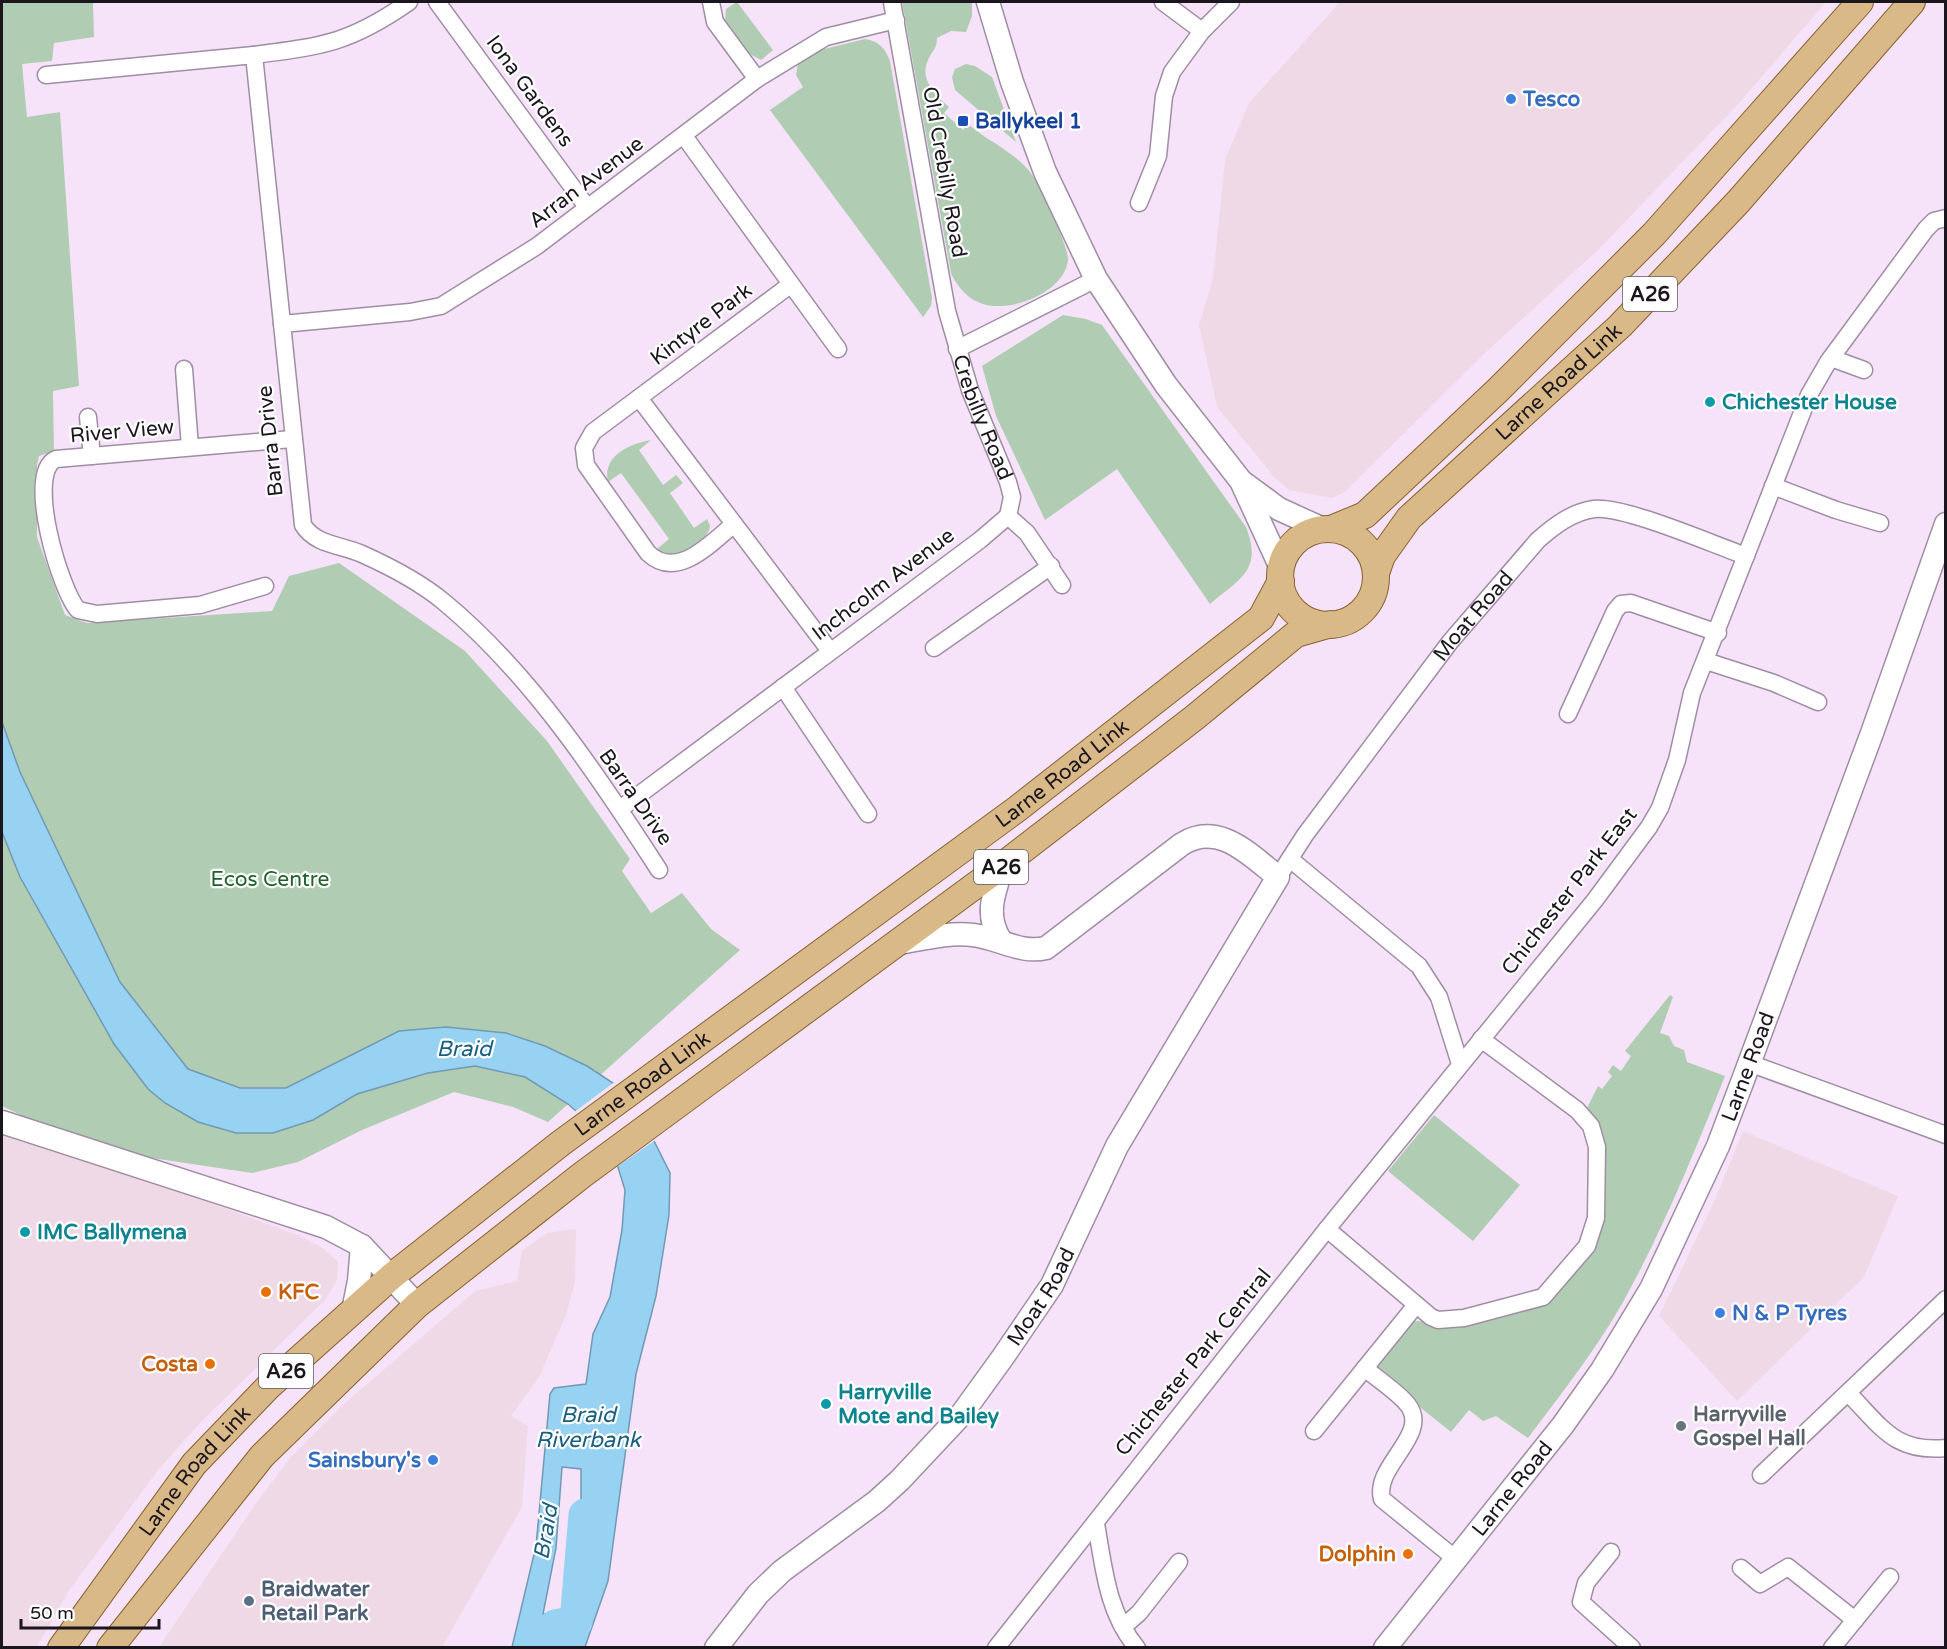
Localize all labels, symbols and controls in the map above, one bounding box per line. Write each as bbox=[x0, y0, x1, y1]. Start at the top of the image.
street label: Iona Gardens bbox=[481, 31, 578, 152]
street label: Old Crebilly Road bbox=[917, 85, 972, 260]
place label: Tesco bbox=[1522, 87, 1581, 112]
marker: Tesco bbox=[1504, 92, 1518, 106]
place label: Ballykeel 1 bbox=[975, 109, 1082, 134]
marker: Ballykeel 1 bbox=[956, 114, 970, 128]
street label: Arran Avenue bbox=[524, 131, 649, 234]
road number: A26 bbox=[1623, 277, 1677, 311]
street label: Kintyre Park bbox=[645, 278, 757, 371]
street label: Larne Road Link bbox=[1491, 318, 1627, 446]
street label: Crebilly Road bbox=[947, 352, 1018, 484]
street label: Barra Drive bbox=[252, 384, 289, 498]
place label: Chichester House bbox=[1722, 390, 1897, 415]
marker: Chichester House bbox=[1703, 395, 1717, 409]
street label: River View bbox=[69, 414, 176, 449]
street label: Inchcolm Avenue bbox=[807, 523, 959, 646]
street label: Moat Road bbox=[1428, 566, 1519, 666]
street label: Larne Road Link bbox=[991, 714, 1134, 833]
street label: Barra Drive bbox=[593, 744, 678, 850]
street label: Chichester Park East bbox=[1496, 803, 1642, 980]
road number: A26 bbox=[974, 850, 1028, 884]
park label: Ecos Centre bbox=[211, 867, 330, 892]
street label: Larne Road bbox=[1716, 1009, 1780, 1125]
street label: Larne Road Link bbox=[570, 1026, 715, 1142]
water label: Braid bbox=[436, 1036, 495, 1062]
place label: IMC Ballymena bbox=[37, 1220, 187, 1245]
marker: IMC Ballymena bbox=[18, 1225, 32, 1239]
street label: Moat Road bbox=[1002, 1244, 1081, 1351]
street label: Chichester Park Central bbox=[1110, 1264, 1277, 1461]
place label: KFC bbox=[278, 1280, 319, 1305]
marker: KFC bbox=[259, 1285, 273, 1299]
place label: N & P Tyres bbox=[1732, 1301, 1847, 1326]
marker: N & P Tyres bbox=[1713, 1306, 1727, 1320]
place label: Costa bbox=[141, 1352, 198, 1377]
road number: A26 bbox=[259, 1354, 313, 1388]
marker: Costa bbox=[203, 1357, 217, 1371]
place label: Harryville Mote and Bailey bbox=[838, 1380, 1000, 1429]
marker: Harryville Mote and Bailey bbox=[819, 1397, 833, 1411]
street label: Larne Road Link bbox=[134, 1401, 256, 1541]
water label: Braid Riverbank bbox=[535, 1402, 643, 1453]
place label: Harryville Gospel Hall bbox=[1693, 1402, 1806, 1451]
marker: Harryville Gospel Hall bbox=[1674, 1419, 1688, 1433]
street label: Larne Road bbox=[1467, 1436, 1558, 1542]
place label: Sainsbury's bbox=[308, 1448, 421, 1473]
marker: Sainsbury's bbox=[426, 1453, 440, 1467]
water label: Braid bbox=[528, 1500, 564, 1562]
place label: Dolphin bbox=[1319, 1542, 1396, 1567]
marker: Dolphin bbox=[1401, 1547, 1415, 1561]
place label: Braidwater Retail Park bbox=[261, 1577, 371, 1626]
scale bar bbox=[21, 1592, 159, 1630]
marker: Braidwater Retail Park bbox=[242, 1594, 256, 1608]
text: 50 m bbox=[30, 1602, 74, 1624]

